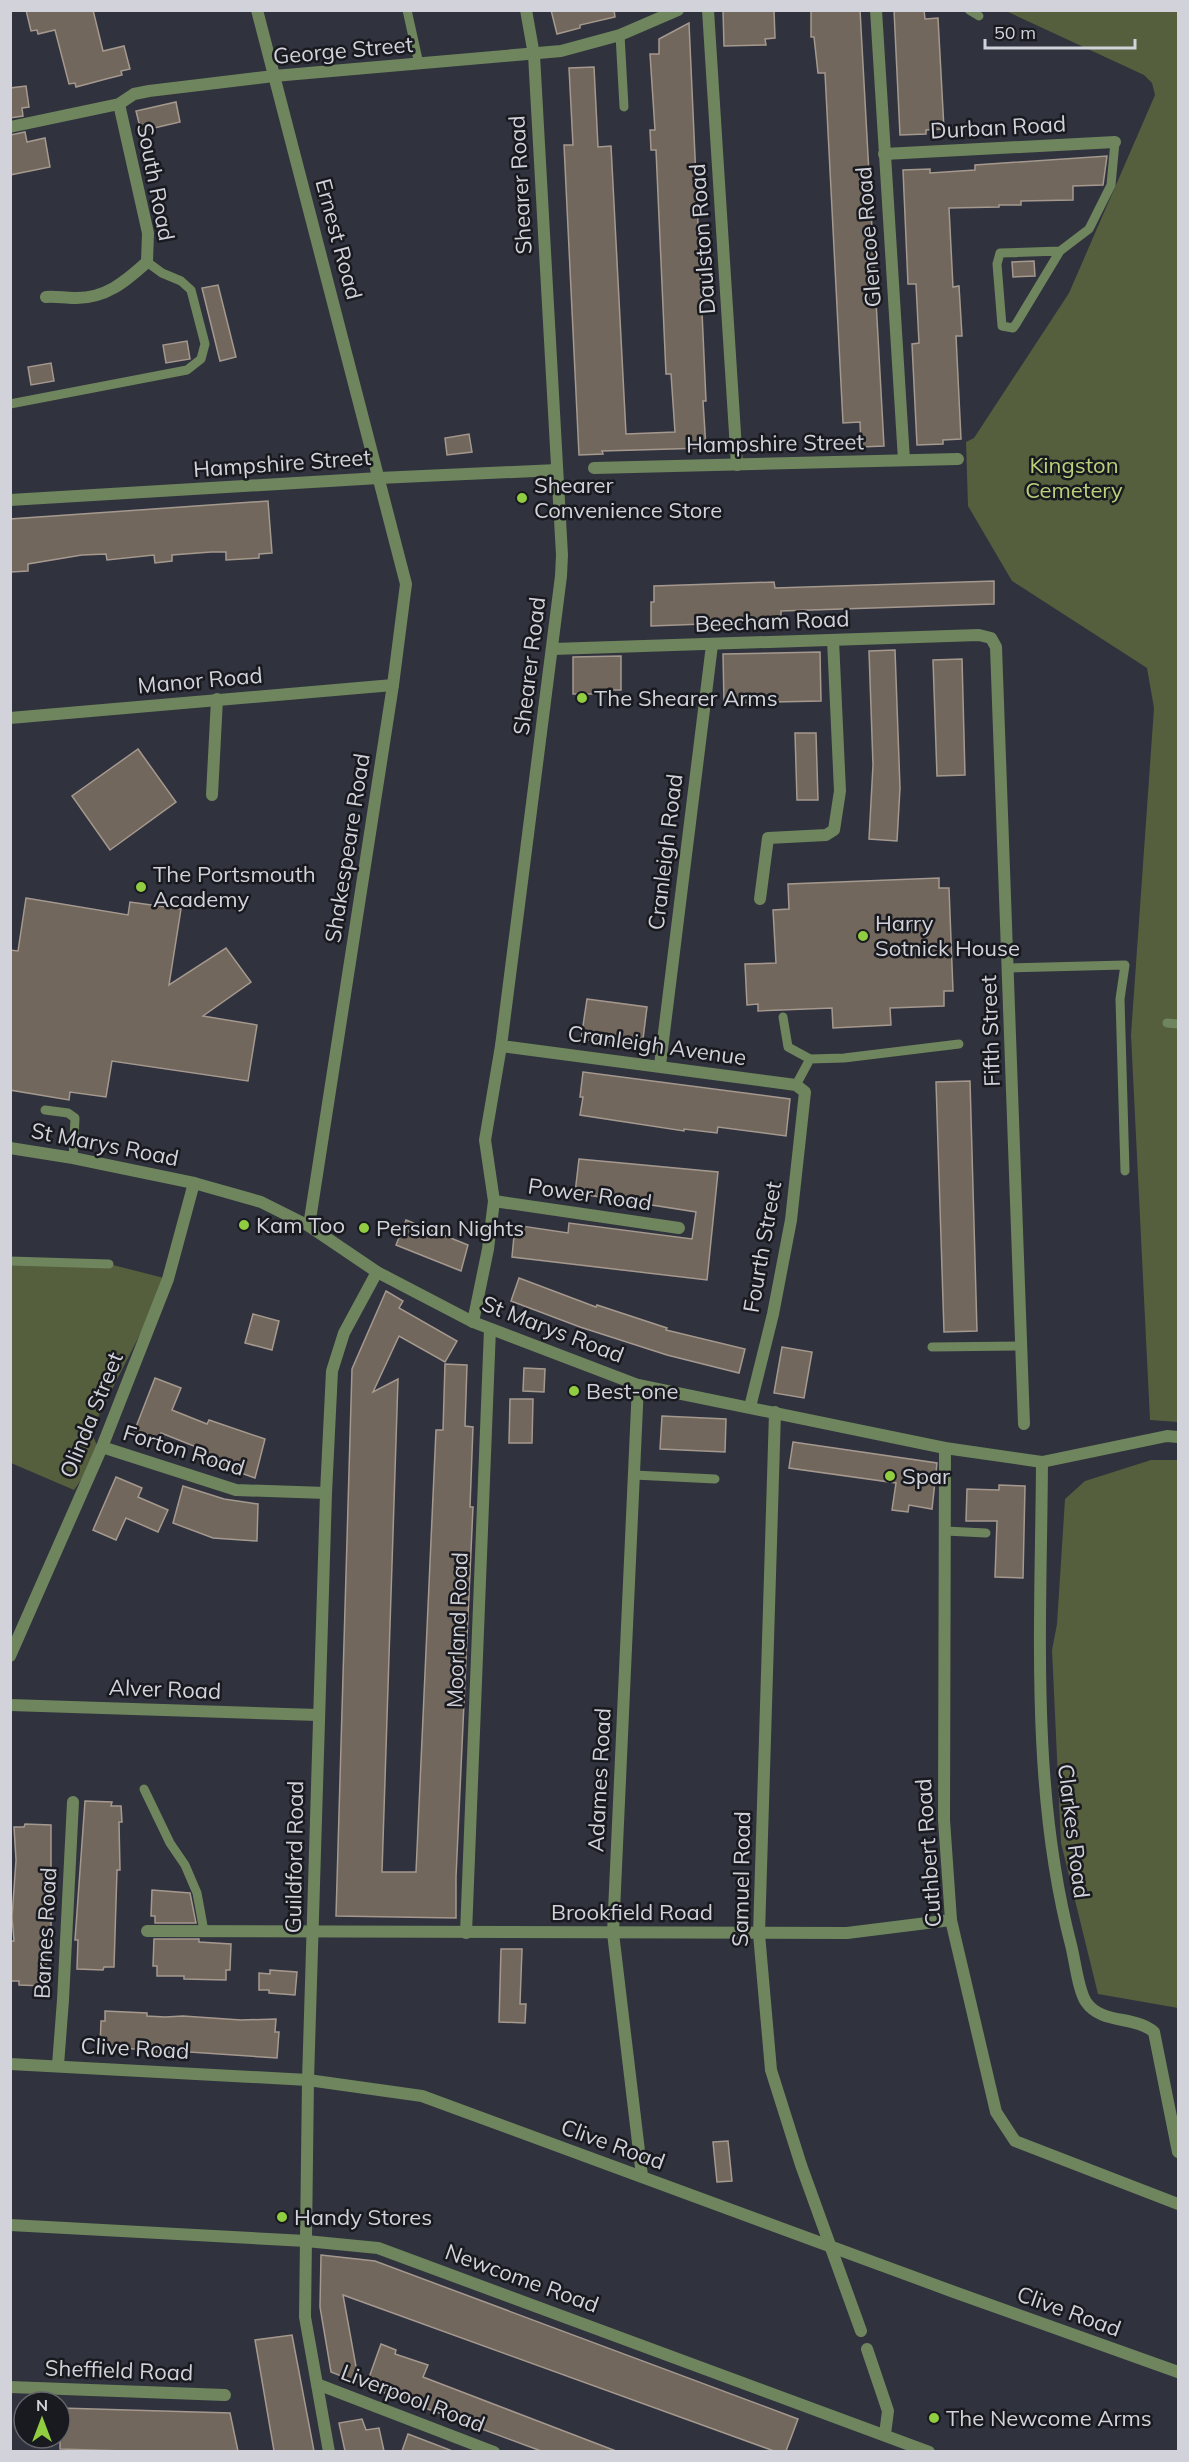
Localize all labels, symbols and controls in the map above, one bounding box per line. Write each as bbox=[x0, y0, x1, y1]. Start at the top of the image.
scale bar bbox=[985, 12, 1135, 50]
text: 50 m bbox=[994, 21, 1036, 44]
street label: George Street bbox=[272, 30, 414, 70]
street label: Durban Road bbox=[929, 109, 1067, 145]
street label: Shearer Road bbox=[502, 115, 538, 255]
street label: South Road bbox=[131, 121, 181, 243]
street label: Daulston Road bbox=[683, 163, 721, 315]
street label: Glencoe Road bbox=[849, 166, 887, 308]
street label: Ernest Road bbox=[309, 176, 369, 302]
street label: Hampshire Street bbox=[686, 427, 865, 459]
street label: Hampshire Street bbox=[192, 443, 372, 483]
park label: Kingston Cemetery bbox=[1025, 451, 1123, 504]
place label: Shearer Convenience Store bbox=[534, 471, 722, 524]
marker: Shearer Convenience Store bbox=[515, 491, 529, 505]
street label: Shearer Road bbox=[507, 595, 551, 737]
street label: Beecham Road bbox=[694, 604, 850, 638]
street label: Manor Road bbox=[136, 661, 264, 699]
place label: The Shearer Arms bbox=[594, 684, 778, 712]
marker: The Shearer Arms bbox=[575, 691, 589, 705]
street label: Shakespeare Road bbox=[318, 751, 376, 945]
street label: Cranleigh Road bbox=[642, 772, 688, 932]
place label: The Portsmouth Academy bbox=[153, 860, 316, 913]
marker: The Portsmouth Academy bbox=[134, 880, 148, 894]
place label: Harry Sotnick House bbox=[875, 909, 1020, 962]
marker: Harry Sotnick House bbox=[856, 929, 870, 943]
street label: Fifth Street bbox=[974, 974, 1006, 1087]
street label: Cranleigh Avenue bbox=[566, 1019, 748, 1071]
street label: St Marys Road bbox=[29, 1116, 181, 1172]
street label: Power Road bbox=[526, 1171, 654, 1217]
street label: Fourth Street bbox=[737, 1179, 787, 1315]
place label: Kam Too bbox=[256, 1211, 345, 1239]
place label: Persian Nights bbox=[376, 1214, 524, 1242]
marker: Kam Too bbox=[237, 1218, 251, 1232]
marker: Persian Nights bbox=[357, 1221, 371, 1235]
street label: St Marys Road bbox=[478, 1289, 628, 1369]
street label: Olinda Street bbox=[53, 1348, 129, 1482]
place label: Best-one bbox=[586, 1377, 678, 1405]
marker: Best-one bbox=[567, 1384, 581, 1398]
street label: Forton Road bbox=[120, 1418, 248, 1482]
place label: Spar bbox=[902, 1462, 950, 1490]
marker: Spar bbox=[883, 1469, 897, 1483]
street label: Moorland Road bbox=[440, 1551, 474, 1709]
street label: Alver Road bbox=[108, 1673, 222, 1705]
street label: Adames Road bbox=[581, 1707, 617, 1853]
street label: Clarkes Road bbox=[1052, 1762, 1096, 1900]
street label: Cuthbert Road bbox=[909, 1778, 947, 1928]
street label: Guildford Road bbox=[279, 1780, 309, 1934]
street label: Samuel Road bbox=[726, 1811, 756, 1947]
street label: Barnes Road bbox=[28, 1867, 62, 1999]
street label: Brookfield Road bbox=[551, 1898, 713, 1926]
street label: Clive Road bbox=[80, 2031, 190, 2065]
street label: Clive Road bbox=[557, 2112, 669, 2176]
place label: Handy Stores bbox=[294, 2203, 432, 2231]
marker: Handy Stores bbox=[275, 2210, 289, 2224]
street label: Newcome Road bbox=[441, 2237, 603, 2319]
street label: Clive Road bbox=[1013, 2279, 1125, 2343]
street label: Sheffield Road bbox=[44, 2353, 194, 2387]
street label: Liverpool Road bbox=[337, 2358, 489, 2438]
north arrow bbox=[12, 2390, 72, 2450]
text: N bbox=[36, 2395, 48, 2415]
place label: The Newcome Arms bbox=[946, 2404, 1152, 2432]
marker: The Newcome Arms bbox=[927, 2411, 941, 2425]

